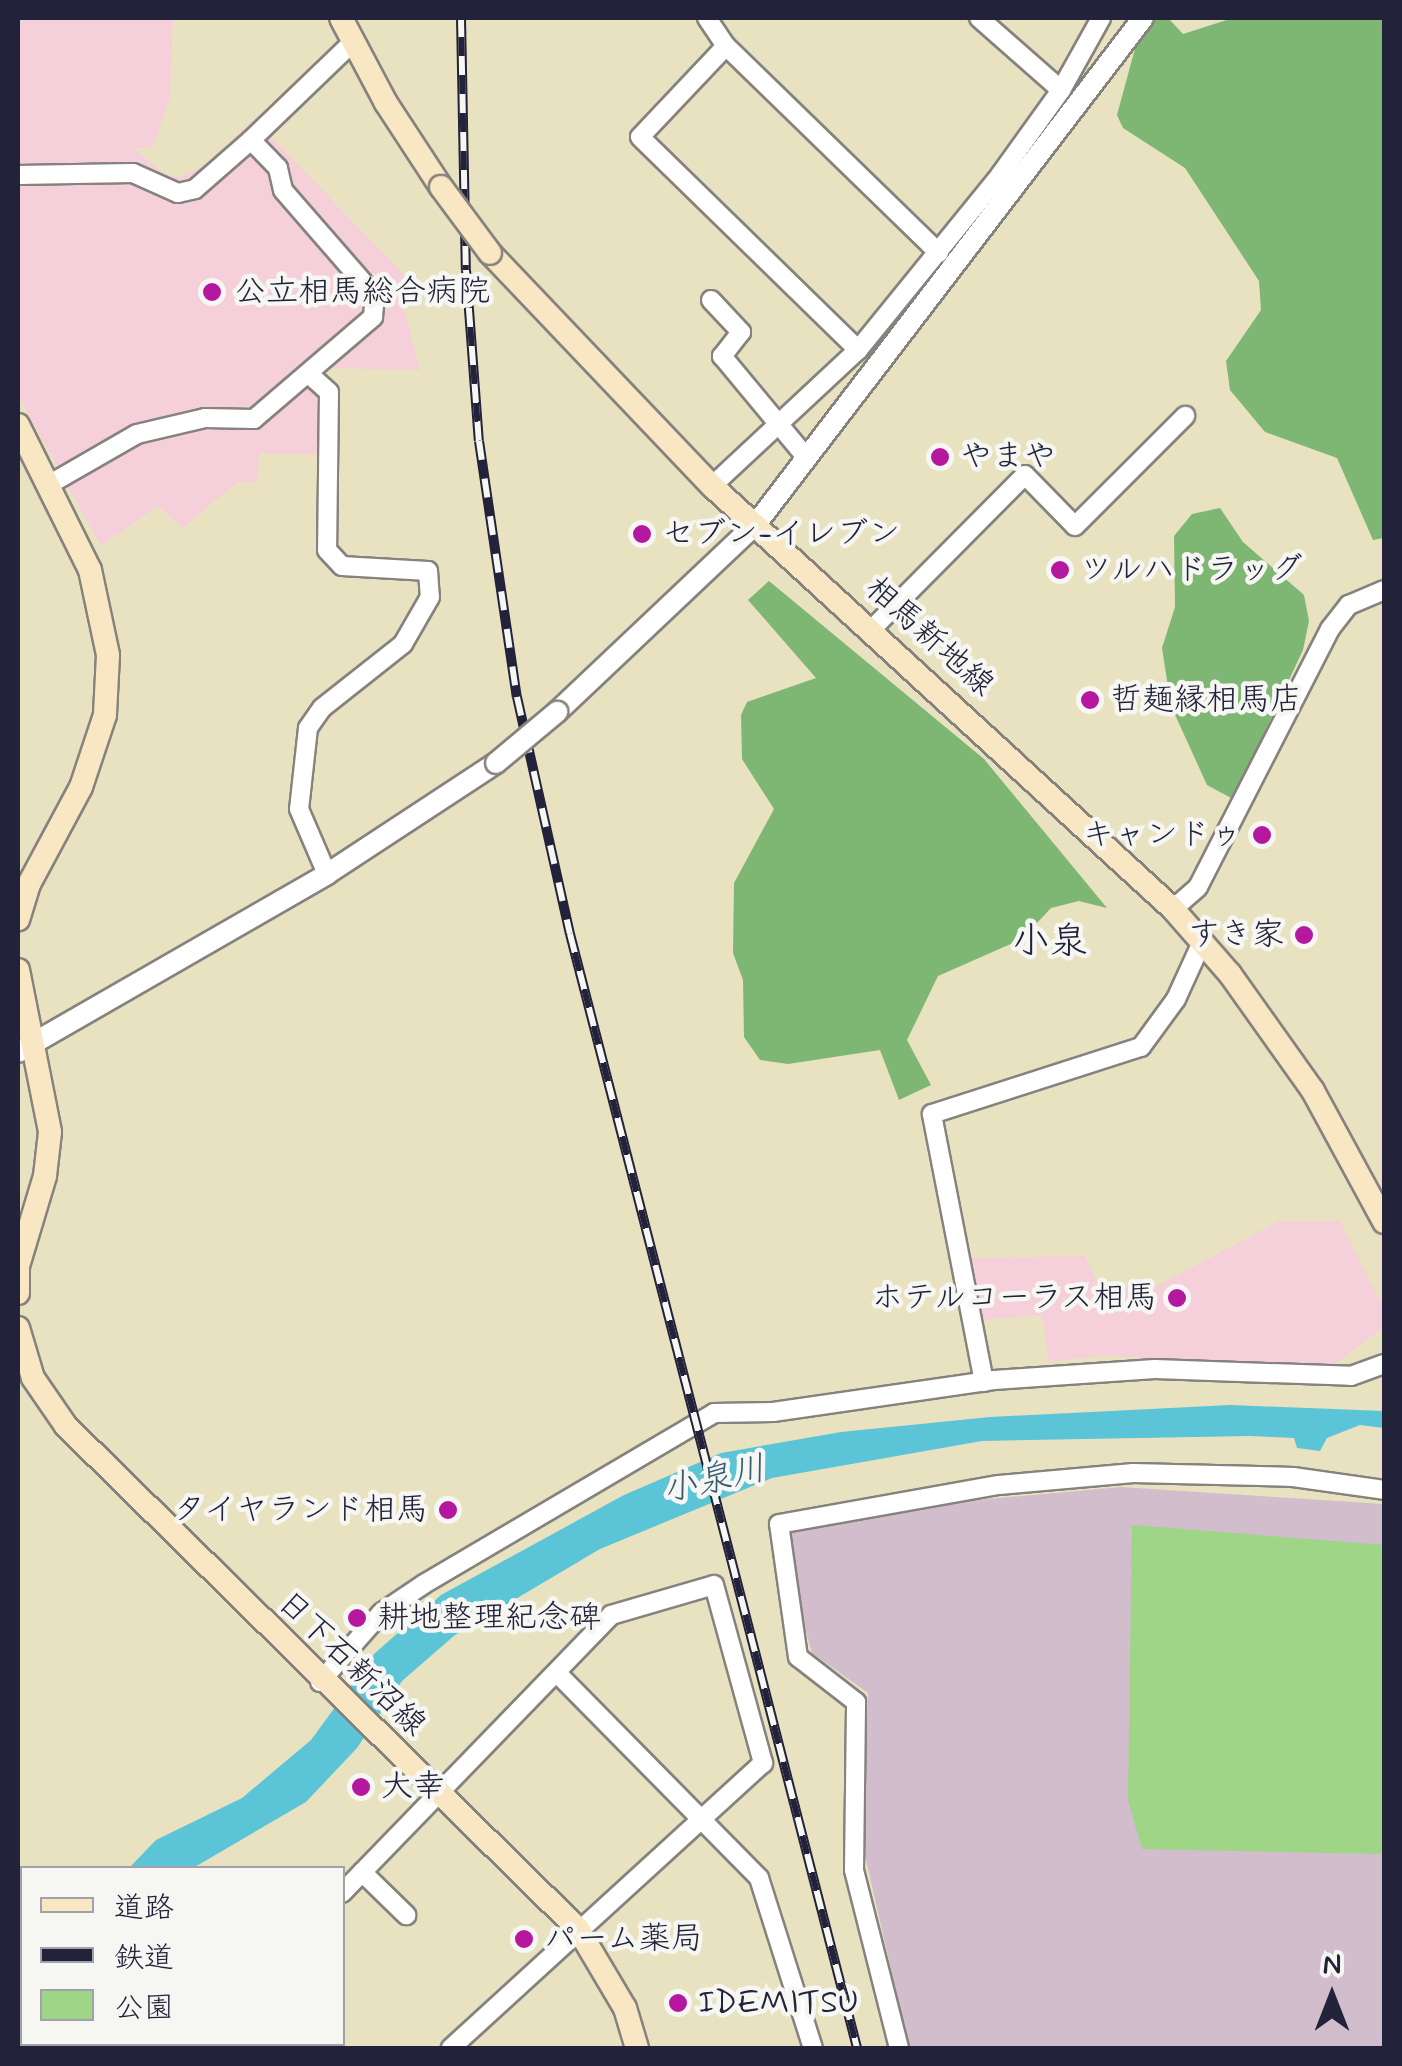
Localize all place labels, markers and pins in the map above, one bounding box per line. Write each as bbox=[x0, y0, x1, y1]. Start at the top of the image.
place label: 公立相馬総合病院 bbox=[234, 273, 490, 311]
marker: 公立相馬総合病院 bbox=[199, 279, 225, 305]
place label: やまや bbox=[960, 438, 1056, 476]
marker: やまや bbox=[929, 446, 951, 468]
place label: セブン-イレブン bbox=[662, 515, 900, 553]
marker: セブン-イレブン bbox=[631, 523, 653, 545]
place label: ツルハドラッグ bbox=[1080, 551, 1304, 589]
marker: ツルハドラッグ bbox=[1049, 559, 1071, 581]
place label: 哲麺縁相馬店 bbox=[1110, 681, 1302, 719]
marker: 哲麺縁相馬店 bbox=[1079, 689, 1101, 711]
place label: キャンドゥ bbox=[1082, 816, 1242, 854]
marker: キャンドゥ bbox=[1251, 824, 1273, 846]
place label: すき家 bbox=[1188, 916, 1284, 954]
marker: すき家 bbox=[1293, 924, 1315, 946]
place label: ホテルコーラス相馬 bbox=[869, 1279, 1157, 1317]
marker: ホテルコーラス相馬 bbox=[1166, 1287, 1188, 1309]
place label: タイヤランド相馬 bbox=[172, 1491, 428, 1529]
marker: タイヤランド相馬 bbox=[437, 1499, 459, 1521]
place label: 耕地整理紀念碑 bbox=[377, 1599, 601, 1637]
marker: 耕地整理紀念碑 bbox=[346, 1607, 368, 1629]
place label: 大幸 bbox=[381, 1768, 445, 1806]
marker: 大幸 bbox=[350, 1776, 372, 1798]
place label: パーム薬局 bbox=[544, 1920, 704, 1958]
marker: パーム薬局 bbox=[513, 1928, 535, 1950]
place label: IDEMITSU bbox=[698, 1984, 859, 2022]
marker: IDEMITSU bbox=[667, 1992, 689, 2014]

